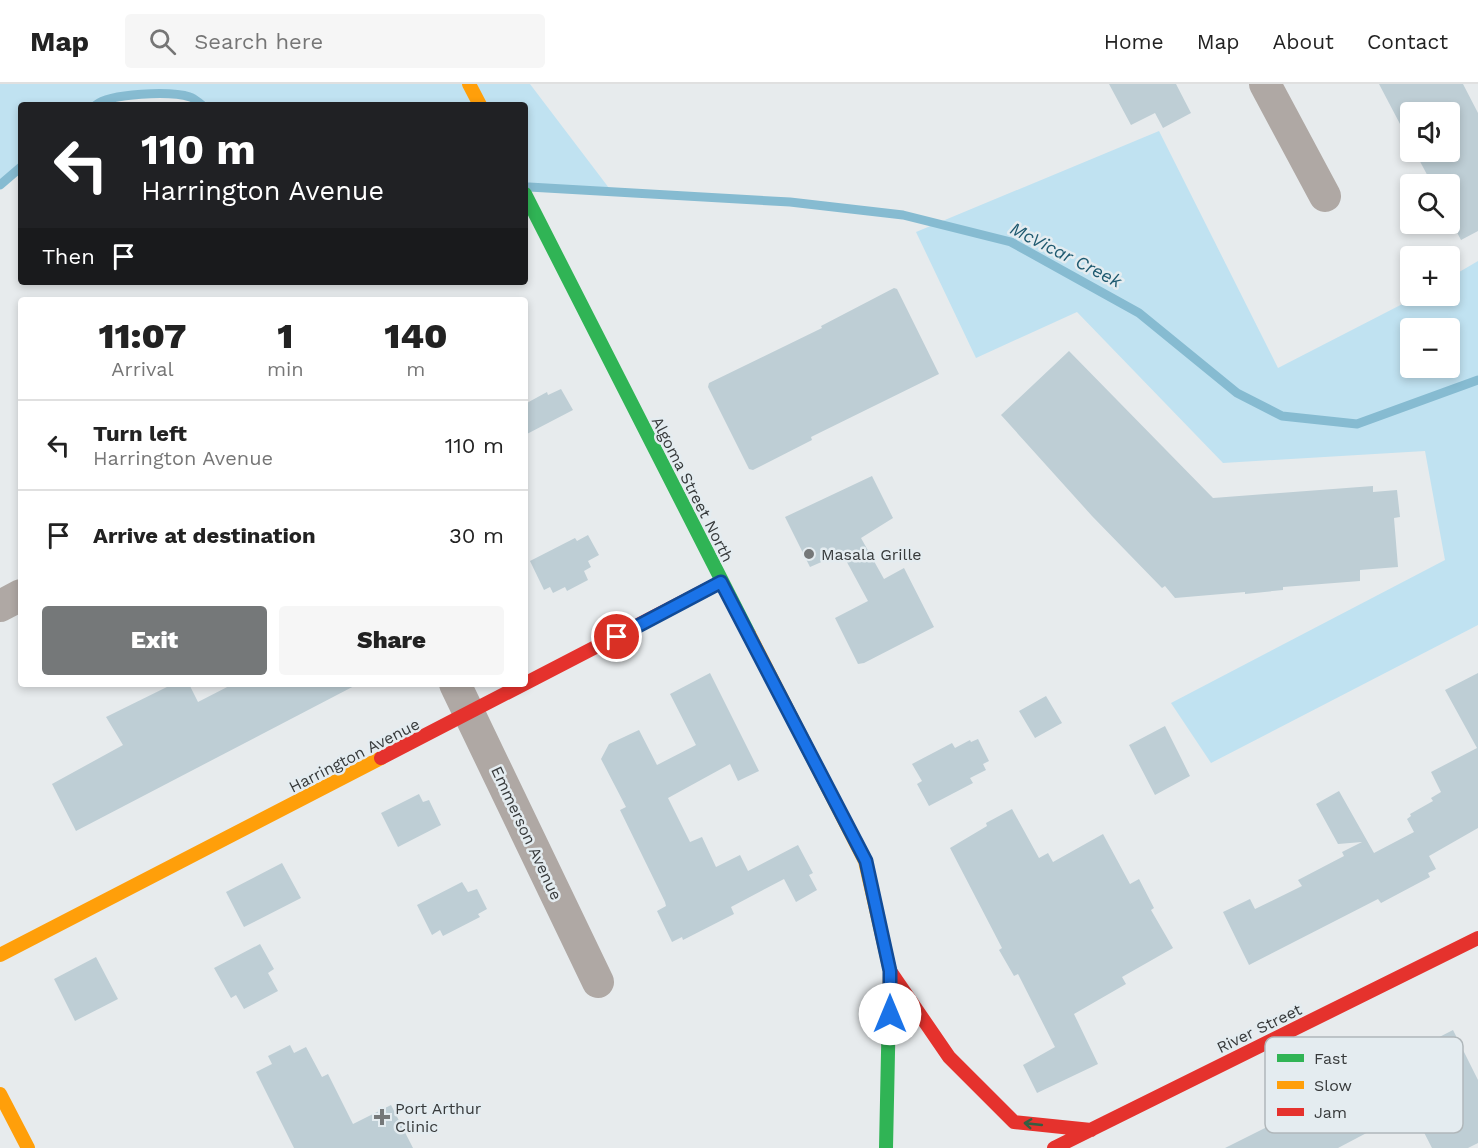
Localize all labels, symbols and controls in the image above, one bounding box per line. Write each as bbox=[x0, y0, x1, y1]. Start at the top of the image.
search box bbox=[125, 14, 545, 68]
text: Map bbox=[30, 25, 89, 58]
icon: search bbox=[146, 25, 179, 58]
text: Search here bbox=[194, 29, 323, 54]
text: Home bbox=[1104, 29, 1164, 54]
text: Map bbox=[1197, 29, 1240, 54]
text: About bbox=[1273, 29, 1334, 54]
text: Contact bbox=[1367, 29, 1448, 54]
map controls bbox=[1400, 102, 1460, 378]
button: sound bbox=[1400, 102, 1460, 162]
text: 110 m bbox=[141, 125, 256, 174]
icon: left bbox=[42, 126, 120, 204]
button: search bbox=[1400, 174, 1460, 234]
text: Harrington Avenue bbox=[141, 175, 384, 207]
water label: McVicar Creek bbox=[1007, 217, 1126, 292]
icon: arrive bbox=[107, 240, 140, 273]
text: Then bbox=[42, 244, 95, 269]
button: + bbox=[1400, 246, 1460, 306]
text: 11:07 bbox=[99, 315, 186, 357]
text: 1 bbox=[277, 315, 293, 357]
text: 140 bbox=[384, 315, 447, 357]
button: − bbox=[1400, 318, 1460, 378]
text: Arrival bbox=[111, 357, 174, 381]
text: min bbox=[267, 357, 304, 381]
text: m bbox=[406, 357, 425, 381]
street label: Algoma Street North bbox=[648, 413, 737, 565]
text: Turn left bbox=[93, 421, 187, 446]
icon: left bbox=[42, 429, 75, 462]
text: 110 m bbox=[445, 433, 504, 458]
text: Harrington Avenue bbox=[93, 446, 273, 470]
icon: arrive bbox=[42, 519, 75, 552]
text: Arrive at destination bbox=[93, 523, 316, 548]
text: 30 m bbox=[449, 523, 504, 548]
place label: Masala Grille bbox=[821, 545, 922, 564]
marker: Masala Grille bbox=[802, 547, 816, 561]
button: Exit bbox=[42, 606, 267, 675]
button: Share bbox=[279, 606, 504, 675]
pin bbox=[591, 611, 642, 662]
icon: arrive bbox=[600, 620, 633, 653]
street label: Harrington Avenue bbox=[286, 714, 423, 797]
street label: Emmerson Avenue bbox=[487, 763, 566, 903]
position arrow bbox=[858, 982, 922, 1046]
street label: River Street bbox=[1214, 1000, 1305, 1057]
legend bbox=[1265, 1037, 1463, 1133]
text: Fast bbox=[1314, 1049, 1347, 1068]
text: Slow bbox=[1314, 1076, 1352, 1095]
place label: Port Arthur Clinic bbox=[395, 1099, 482, 1136]
text: Jam bbox=[1314, 1103, 1347, 1122]
marker: Port Arthur Clinic bbox=[373, 1108, 391, 1126]
one-way arrow bbox=[1024, 1118, 1043, 1129]

